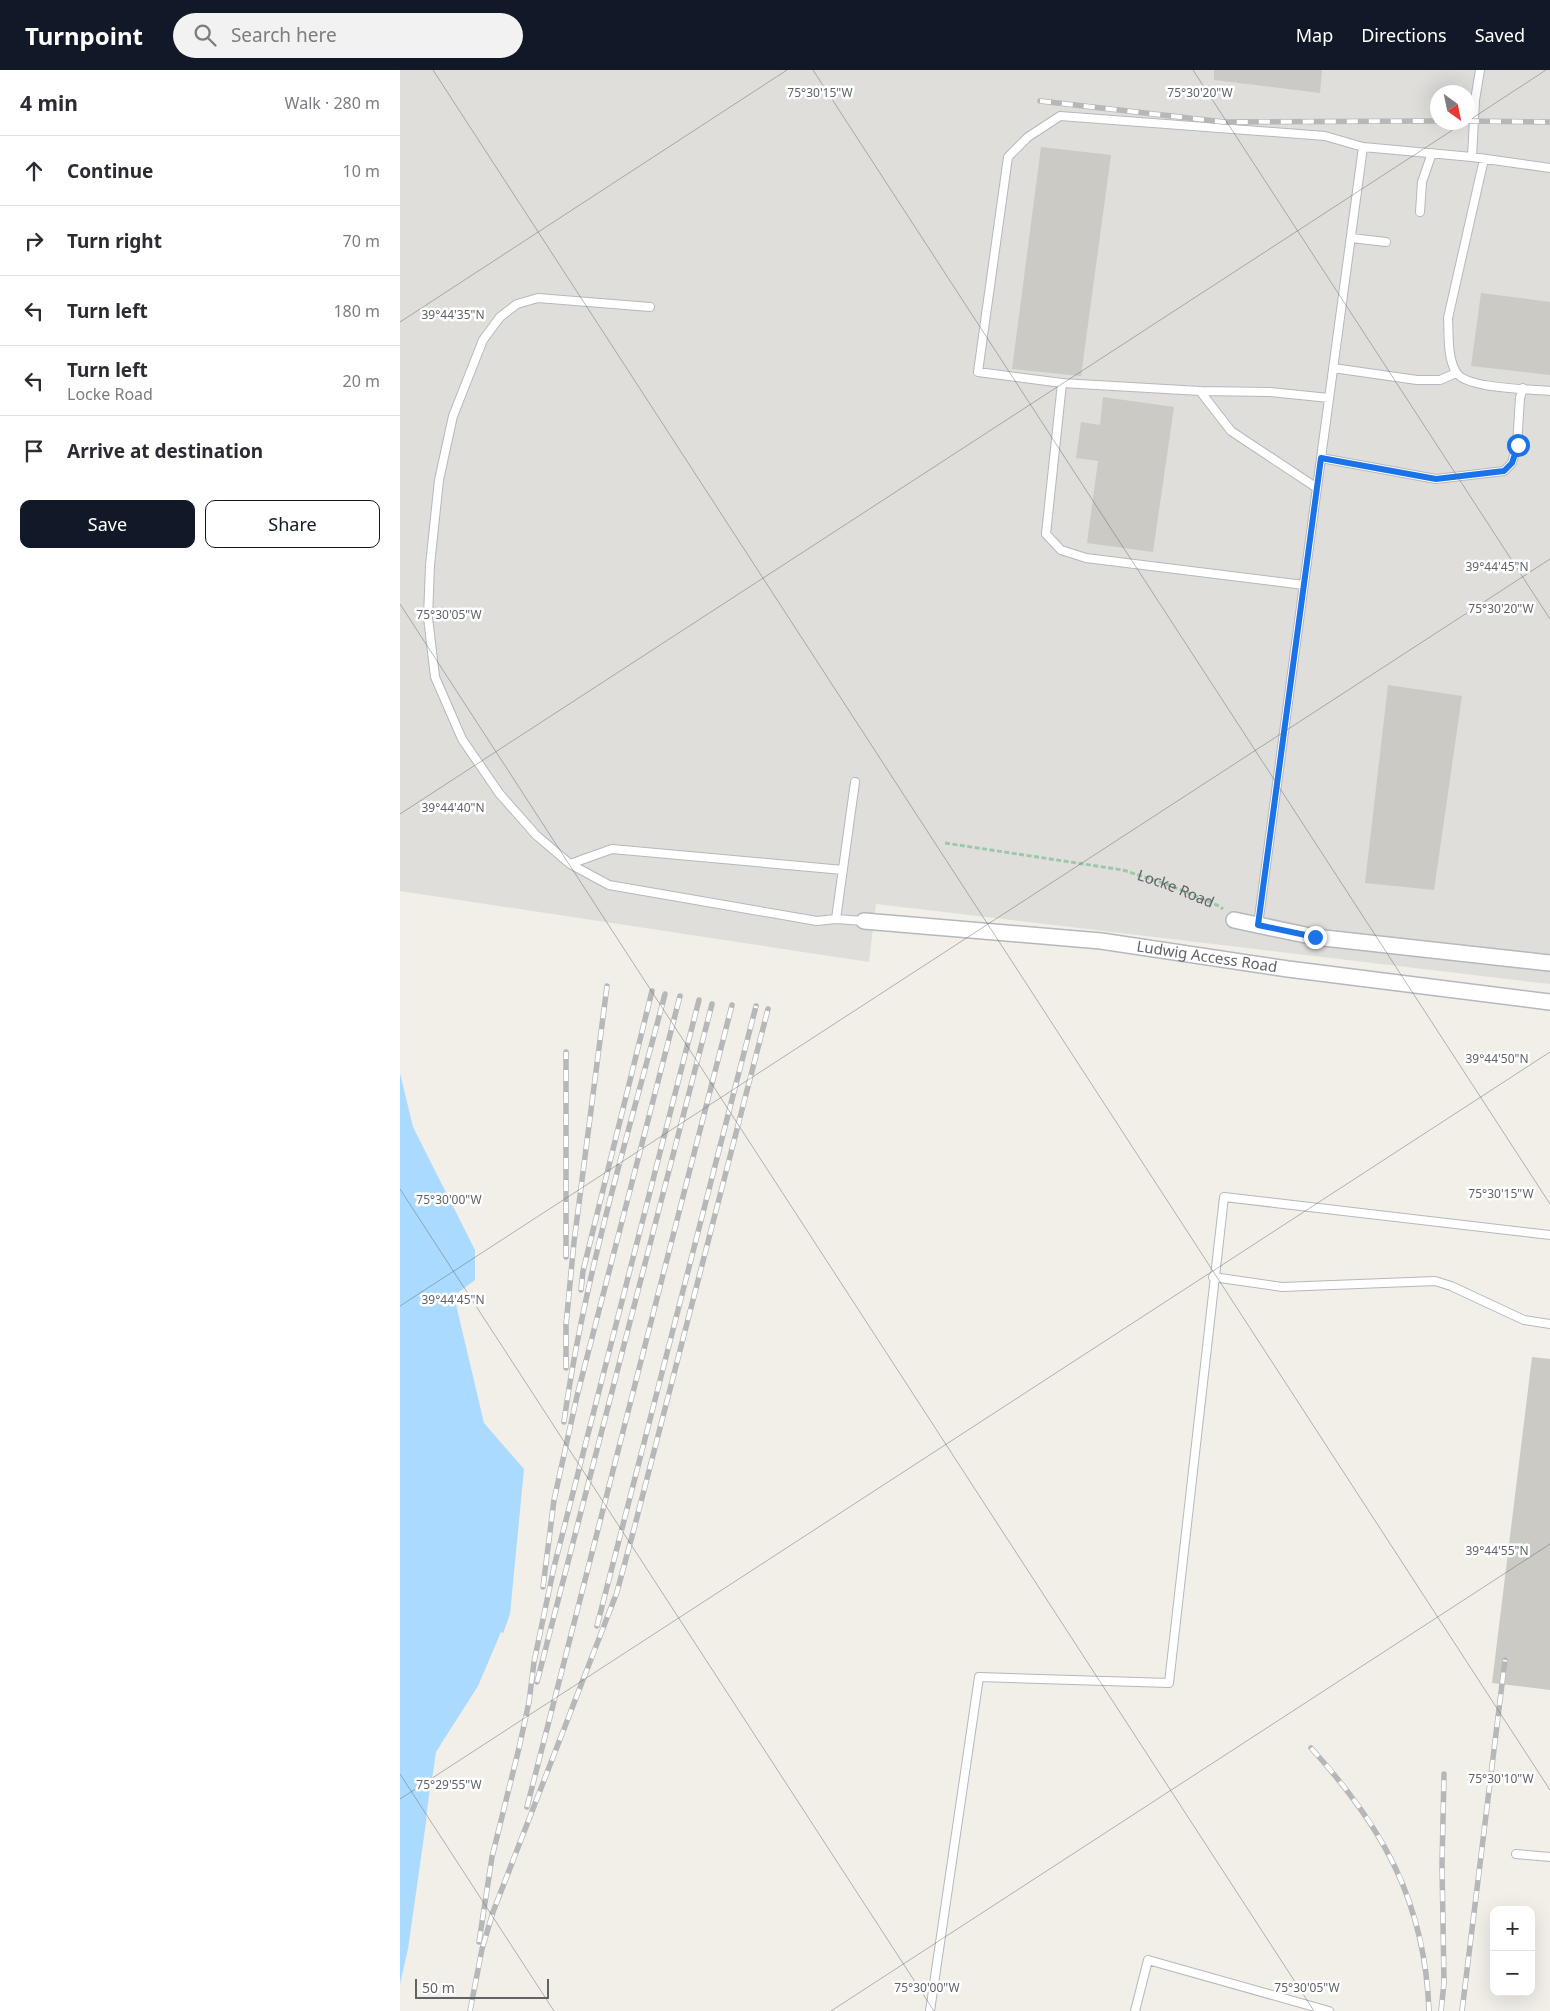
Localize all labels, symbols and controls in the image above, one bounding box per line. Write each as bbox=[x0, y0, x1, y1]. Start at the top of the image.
search box bbox=[173, 13, 523, 58]
text: Turnpoint bbox=[25, 19, 143, 52]
icon: search bbox=[191, 21, 219, 49]
text: Search here bbox=[231, 22, 337, 48]
text: Map bbox=[1296, 23, 1333, 47]
text: Directions bbox=[1361, 23, 1447, 47]
text: Saved bbox=[1475, 23, 1525, 47]
text: 75°30'15"W bbox=[787, 84, 853, 101]
text: 75°30'20"W bbox=[1167, 84, 1233, 101]
north arrow bbox=[1430, 85, 1475, 130]
text: 4 min bbox=[20, 89, 78, 117]
text: Walk · 280 m bbox=[285, 92, 380, 114]
icon: ahead bbox=[20, 157, 48, 185]
text: Continue bbox=[67, 158, 153, 184]
text: 10 m bbox=[343, 160, 380, 182]
icon: right bbox=[20, 227, 48, 255]
text: Turn right bbox=[67, 228, 162, 254]
text: 70 m bbox=[343, 230, 380, 252]
icon: left bbox=[20, 297, 48, 325]
text: Turn left bbox=[67, 298, 148, 324]
text: 180 m bbox=[333, 300, 380, 322]
text: 39°44'35"N bbox=[421, 306, 485, 323]
text: Turn left bbox=[67, 357, 148, 383]
icon: left bbox=[20, 367, 48, 395]
text: 20 m bbox=[343, 370, 380, 392]
text: Locke Road bbox=[67, 383, 153, 405]
route start bbox=[1507, 434, 1530, 457]
icon: arrive bbox=[20, 437, 48, 465]
text: Arrive at destination bbox=[67, 438, 263, 464]
button: Save bbox=[20, 500, 195, 548]
button: Share bbox=[205, 500, 380, 548]
text: 39°44'45"N bbox=[1465, 558, 1529, 575]
text: 75°30'20"W bbox=[1468, 600, 1534, 617]
text: 75°30'05"W bbox=[416, 606, 482, 623]
text: 39°44'40"N bbox=[421, 799, 485, 816]
street label: Locke Road bbox=[1135, 864, 1217, 912]
route end bbox=[1304, 926, 1327, 949]
street label: Ludwig Access Road bbox=[1135, 935, 1279, 976]
text: 39°44'50"N bbox=[1465, 1050, 1529, 1067]
text: 75°30'15"W bbox=[1468, 1185, 1534, 1202]
text: 75°30'00"W bbox=[416, 1191, 482, 1208]
text: 39°44'45"N bbox=[421, 1291, 485, 1308]
text: 39°44'55"N bbox=[1465, 1542, 1529, 1559]
text: 75°30'10"W bbox=[1468, 1770, 1534, 1787]
text: 75°29'55"W bbox=[416, 1776, 482, 1793]
map controls bbox=[1490, 1906, 1535, 1996]
button: + bbox=[1490, 1906, 1535, 1951]
button: − bbox=[1490, 1951, 1535, 1996]
scale bar bbox=[415, 1976, 549, 1999]
text: 50 m bbox=[422, 1978, 455, 1997]
text: 75°30'00"W bbox=[894, 1979, 960, 1996]
text: 75°30'05"W bbox=[1274, 1979, 1340, 1996]

